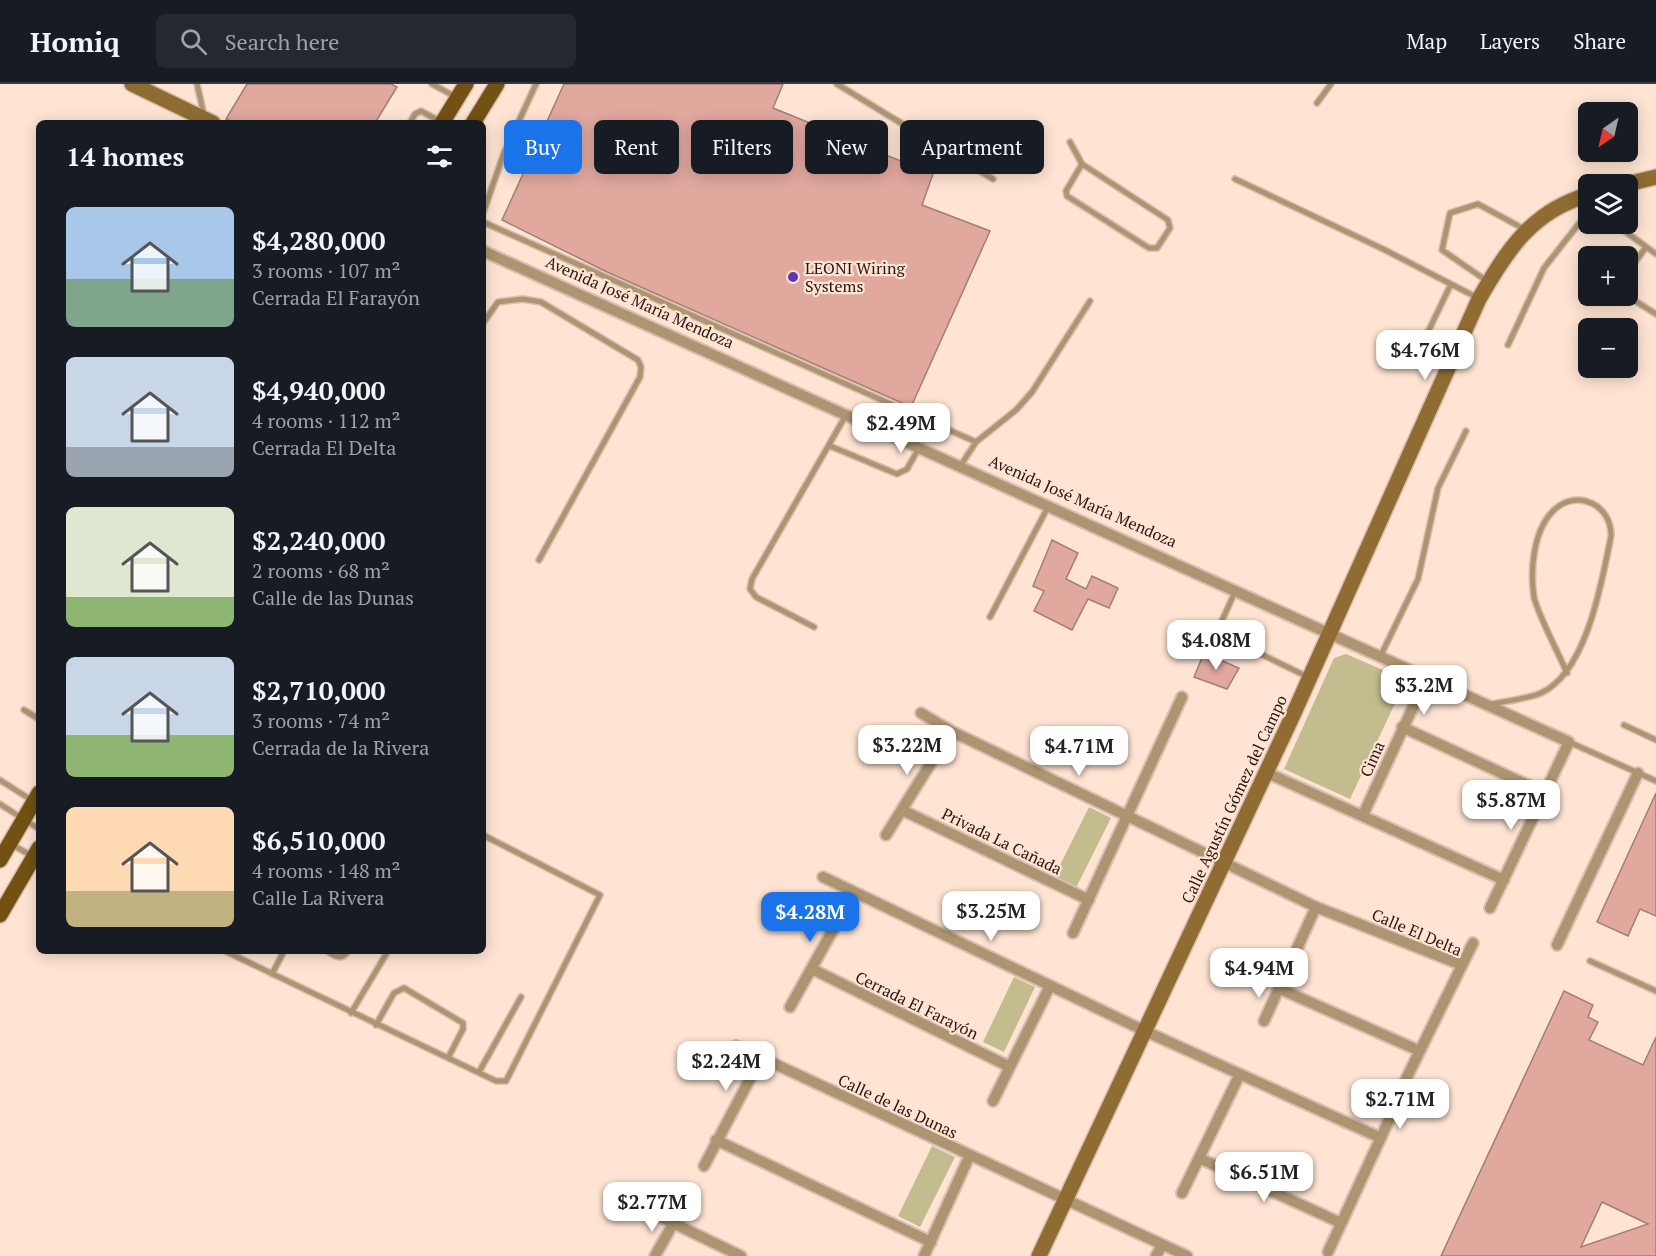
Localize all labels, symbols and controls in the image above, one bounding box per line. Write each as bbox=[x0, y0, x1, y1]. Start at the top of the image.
search box bbox=[156, 14, 576, 68]
text: Homiq bbox=[30, 23, 120, 60]
icon: search bbox=[177, 25, 210, 58]
text: Search here bbox=[225, 27, 339, 56]
text: Map bbox=[1406, 27, 1447, 55]
text: Layers bbox=[1480, 27, 1540, 55]
text: Share bbox=[1573, 27, 1626, 55]
north arrow bbox=[1578, 102, 1638, 162]
map controls bbox=[1578, 102, 1638, 378]
chip: Buy bbox=[504, 120, 582, 174]
chip: Rent bbox=[594, 120, 679, 174]
chip: Filters bbox=[691, 120, 793, 174]
chip: New bbox=[805, 120, 888, 174]
chip: Apartment bbox=[900, 120, 1044, 174]
text: 14 homes bbox=[66, 139, 184, 173]
icon: filters bbox=[423, 140, 456, 173]
button: layers bbox=[1578, 174, 1638, 234]
text: $4,280,000 bbox=[252, 223, 385, 257]
icon: home bbox=[114, 231, 186, 303]
button: + bbox=[1578, 246, 1638, 306]
street label: Avenida José María Mendoza bbox=[542, 251, 738, 353]
text: 3 rooms · 107 m² bbox=[252, 257, 400, 284]
place label: LEONI Wiring Systems bbox=[805, 257, 905, 297]
marker: LEONI Wiring Systems bbox=[786, 270, 800, 284]
text: Cerrada El Farayón bbox=[252, 284, 420, 311]
button: − bbox=[1578, 318, 1638, 378]
pin: $4.76M bbox=[1376, 330, 1474, 381]
text: $4.76M bbox=[1390, 336, 1460, 363]
text: $4,940,000 bbox=[252, 373, 385, 407]
icon: home bbox=[114, 381, 186, 453]
pin: $2.49M bbox=[852, 403, 950, 454]
text: 4 rooms · 112 m² bbox=[252, 407, 400, 434]
text: $2.49M bbox=[866, 409, 936, 436]
text: Cerrada El Delta bbox=[252, 434, 396, 461]
street label: Avenida José María Mendoza bbox=[985, 450, 1181, 552]
text: $2,240,000 bbox=[252, 523, 385, 557]
icon: home bbox=[114, 531, 186, 603]
text: 2 rooms · 68 m² bbox=[252, 557, 390, 584]
text: Calle de las Dunas bbox=[252, 584, 414, 611]
pin: $4.08M bbox=[1167, 620, 1265, 671]
text: $4.08M bbox=[1181, 626, 1251, 653]
pin: $3.2M bbox=[1382, 665, 1466, 716]
text: $3.2M bbox=[1395, 671, 1453, 698]
text: $2,710,000 bbox=[252, 673, 385, 707]
icon: home bbox=[114, 681, 186, 753]
street label: Calle Agustín Gómez del Campo bbox=[1176, 691, 1292, 907]
text: 3 rooms · 74 m² bbox=[252, 707, 390, 734]
pin: $3.22M bbox=[858, 725, 956, 776]
pin: $4.71M bbox=[1030, 726, 1128, 777]
text: $3.22M bbox=[872, 731, 942, 758]
text: $4.71M bbox=[1044, 732, 1114, 759]
text: Cerrada de la Rivera bbox=[252, 734, 429, 761]
street label: Cima bbox=[1354, 738, 1390, 780]
pin: $5.87M bbox=[1462, 780, 1560, 831]
text: $5.87M bbox=[1476, 786, 1546, 813]
street label: Privada La Cañada bbox=[938, 802, 1066, 880]
text: $6,510,000 bbox=[252, 823, 385, 857]
icon: home bbox=[114, 831, 186, 903]
text: 4 rooms · 148 m² bbox=[252, 857, 400, 884]
text: Calle La Rivera bbox=[252, 884, 384, 911]
pin: $3.25M bbox=[942, 891, 1040, 942]
pin: $4.28M bbox=[761, 892, 859, 943]
text: $3.25M bbox=[956, 897, 1026, 924]
text: $4.28M bbox=[775, 898, 845, 925]
street label: Calle El Delta bbox=[1368, 903, 1466, 961]
pin: $4.94M bbox=[1210, 948, 1308, 999]
text: $4.94M bbox=[1224, 954, 1294, 981]
street label: Cerrada El Farayón bbox=[852, 966, 983, 1045]
pin: $2.24M bbox=[677, 1041, 775, 1092]
text: $2.24M bbox=[691, 1047, 761, 1074]
street label: Calle de las Dunas bbox=[835, 1069, 961, 1143]
pin: $2.71M bbox=[1351, 1079, 1449, 1130]
text: $2.71M bbox=[1365, 1085, 1435, 1112]
pin: $6.51M bbox=[1215, 1152, 1313, 1203]
text: $6.51M bbox=[1229, 1158, 1299, 1185]
pin: $2.77M bbox=[603, 1182, 701, 1233]
text: $2.77M bbox=[617, 1188, 687, 1215]

